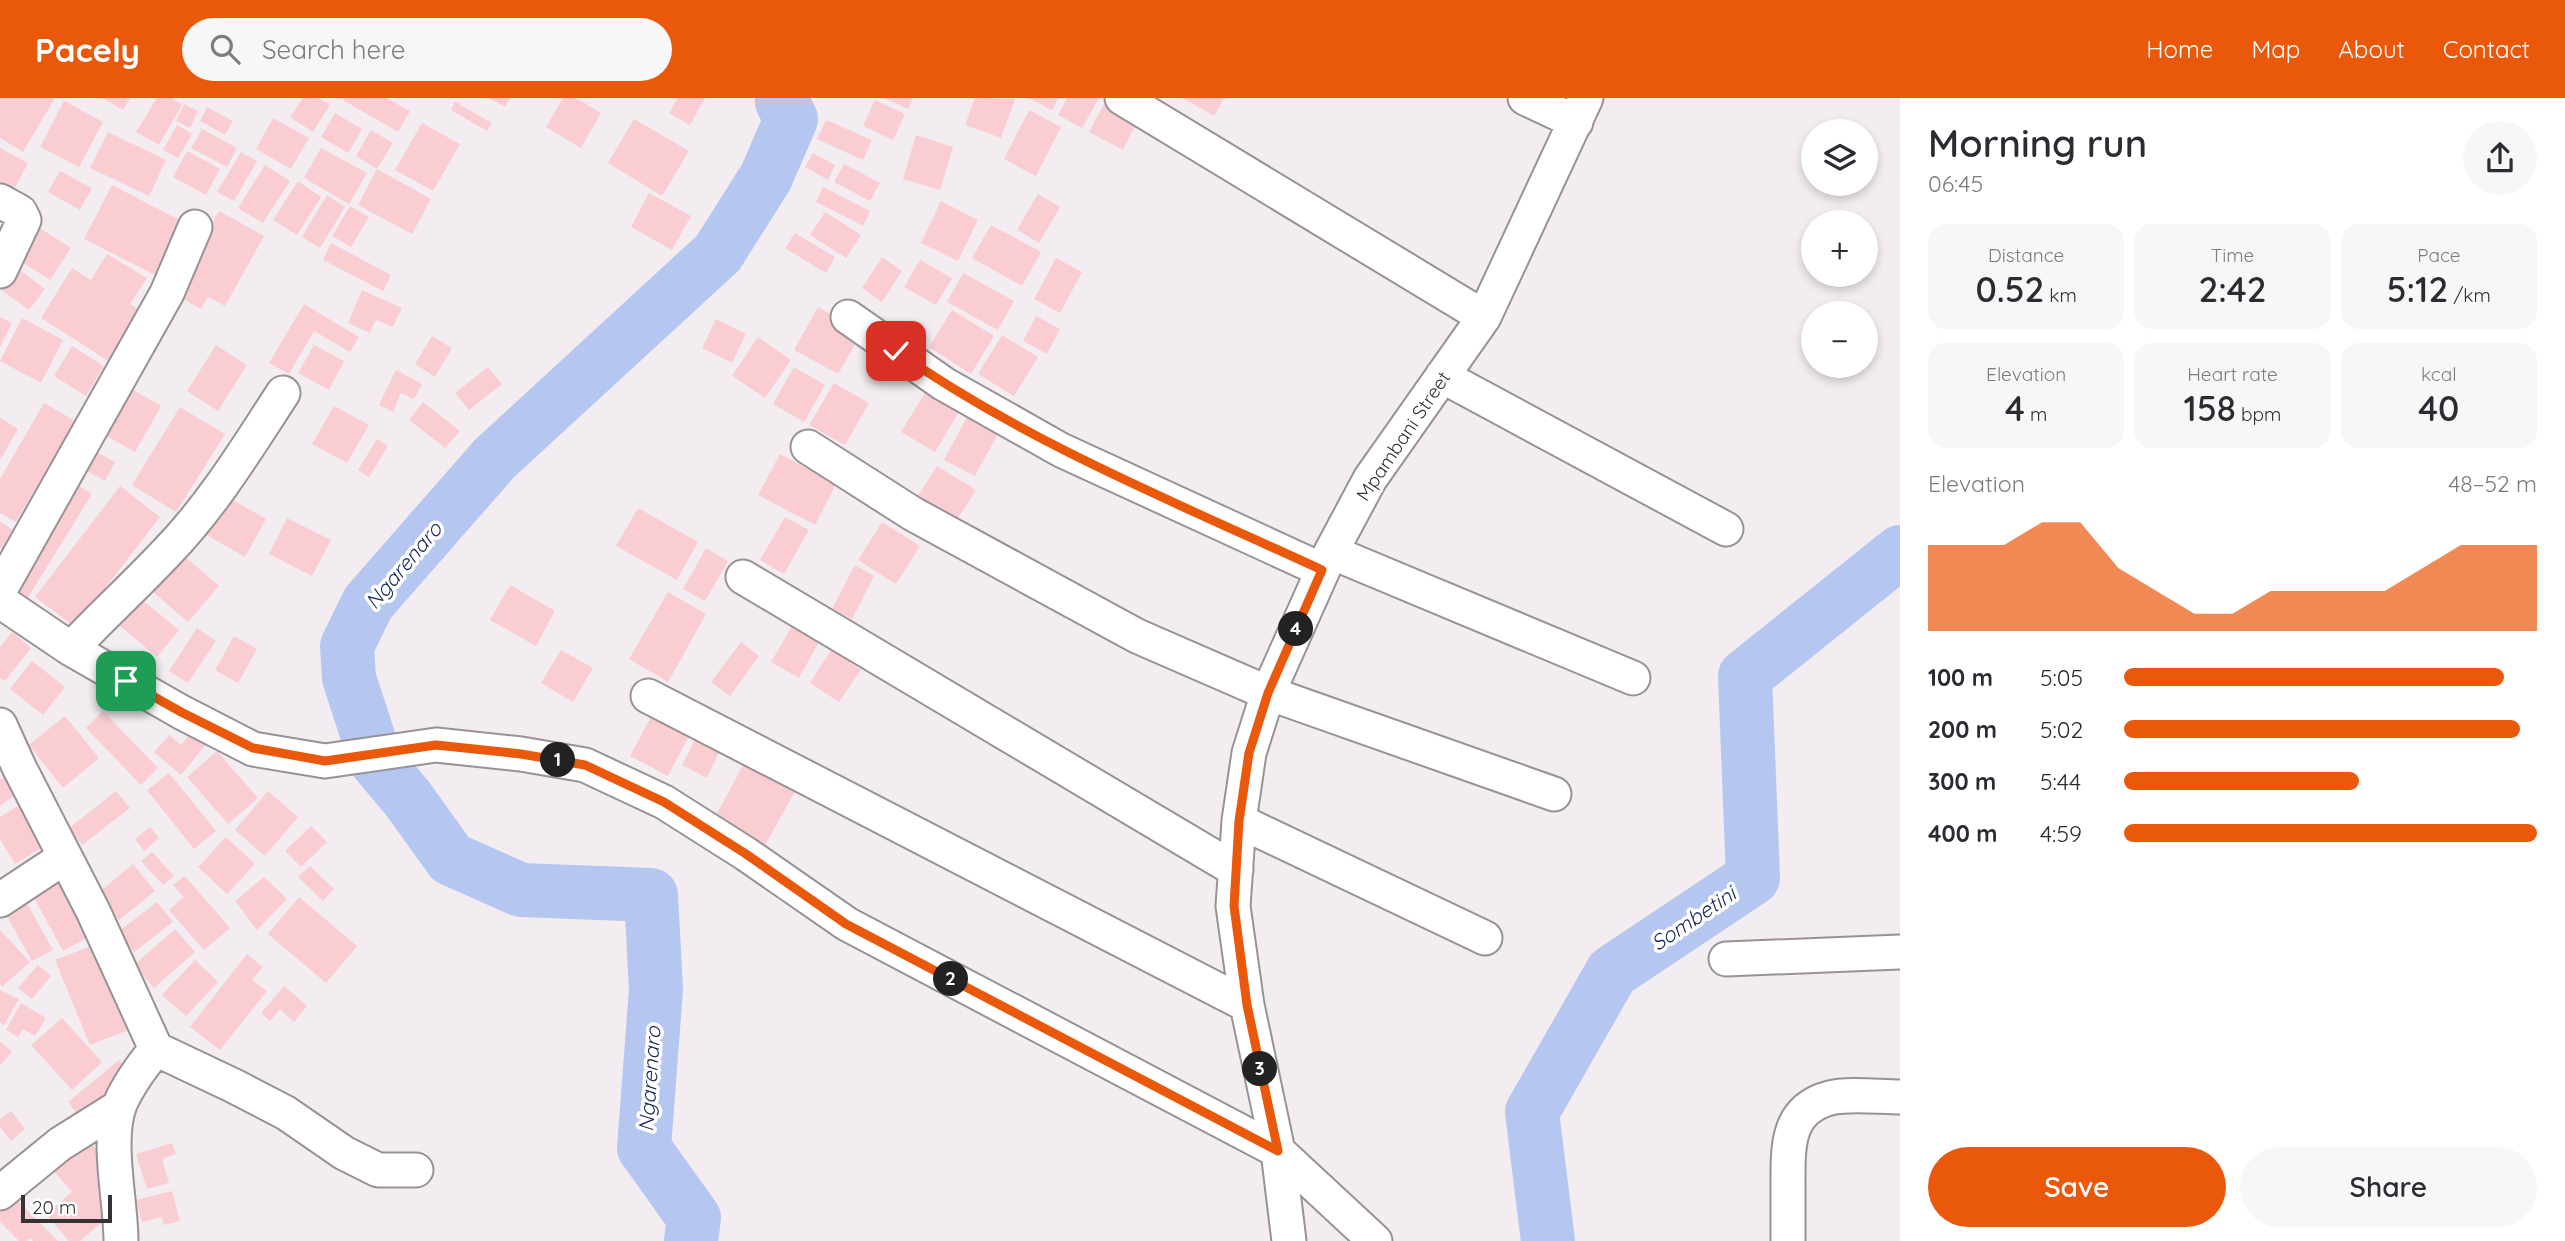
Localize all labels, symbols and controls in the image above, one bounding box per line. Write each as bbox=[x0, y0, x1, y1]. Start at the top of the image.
search box bbox=[182, 18, 672, 81]
text: Pacely bbox=[35, 29, 140, 70]
icon: search bbox=[206, 30, 244, 68]
text: Search here bbox=[262, 33, 405, 66]
text: Home bbox=[2146, 34, 2213, 64]
text: Map bbox=[2251, 34, 2300, 64]
text: About bbox=[2338, 34, 2405, 64]
text: Contact bbox=[2443, 34, 2530, 64]
map controls bbox=[1801, 119, 1878, 378]
button: layers bbox=[1801, 119, 1878, 196]
text: Morning run bbox=[1928, 119, 2147, 167]
button: share bbox=[2463, 121, 2537, 195]
text: 06:45 bbox=[1928, 169, 1983, 198]
button: + bbox=[1801, 210, 1878, 287]
text: Distance bbox=[1988, 243, 2064, 267]
text: Time bbox=[2211, 243, 2254, 267]
text: Pace bbox=[2417, 243, 2460, 267]
text: 0.52 bbox=[1975, 267, 2044, 311]
text: 2:42 bbox=[2199, 267, 2266, 311]
text: 5:12 bbox=[2387, 267, 2448, 311]
text: km bbox=[2044, 283, 2077, 307]
text: /km bbox=[2448, 283, 2491, 307]
button: − bbox=[1801, 301, 1878, 378]
pin bbox=[866, 321, 926, 381]
icon: check bbox=[877, 332, 915, 370]
text: Elevation bbox=[1986, 362, 2066, 386]
text: Heart rate bbox=[2187, 362, 2278, 386]
text: kcal bbox=[2421, 362, 2457, 386]
street label: Mpambani Street bbox=[1351, 367, 1455, 505]
text: 4 bbox=[2005, 386, 2025, 430]
text: 158 bbox=[2184, 386, 2236, 430]
text: 40 bbox=[2418, 386, 2459, 430]
text: m bbox=[2025, 402, 2047, 426]
text: bpm bbox=[2236, 402, 2281, 426]
text: Elevation bbox=[1928, 469, 2025, 498]
text: 48–52 m bbox=[2448, 469, 2537, 498]
water label: Ngarenaro bbox=[359, 515, 448, 614]
pin: 4 bbox=[1278, 612, 1314, 646]
text: 4 bbox=[1290, 616, 1301, 640]
pin bbox=[96, 651, 156, 711]
icon: arrive bbox=[107, 662, 145, 700]
text: 100 m bbox=[1928, 663, 1993, 692]
text: 5:05 bbox=[2040, 663, 2083, 692]
text: 200 m bbox=[1928, 715, 1997, 744]
text: 5:02 bbox=[2040, 715, 2083, 744]
pin: 1 bbox=[540, 742, 576, 778]
text: 1 bbox=[554, 747, 561, 771]
text: 300 m bbox=[1928, 767, 1996, 796]
text: 5:44 bbox=[2040, 767, 2081, 796]
text: 400 m bbox=[1928, 819, 1997, 848]
text: 4:59 bbox=[2040, 819, 2082, 848]
water label: Sombetini bbox=[1646, 879, 1742, 956]
pin: 2 bbox=[934, 962, 968, 996]
text: 2 bbox=[945, 966, 956, 990]
water label: Ngarenaro bbox=[632, 1024, 666, 1133]
pin: 3 bbox=[1242, 1052, 1278, 1086]
text: 3 bbox=[1254, 1056, 1265, 1080]
button: Save bbox=[1928, 1147, 2226, 1227]
button: Share bbox=[2240, 1147, 2537, 1227]
scale bar bbox=[21, 1192, 112, 1224]
text: 20 m bbox=[32, 1195, 76, 1219]

